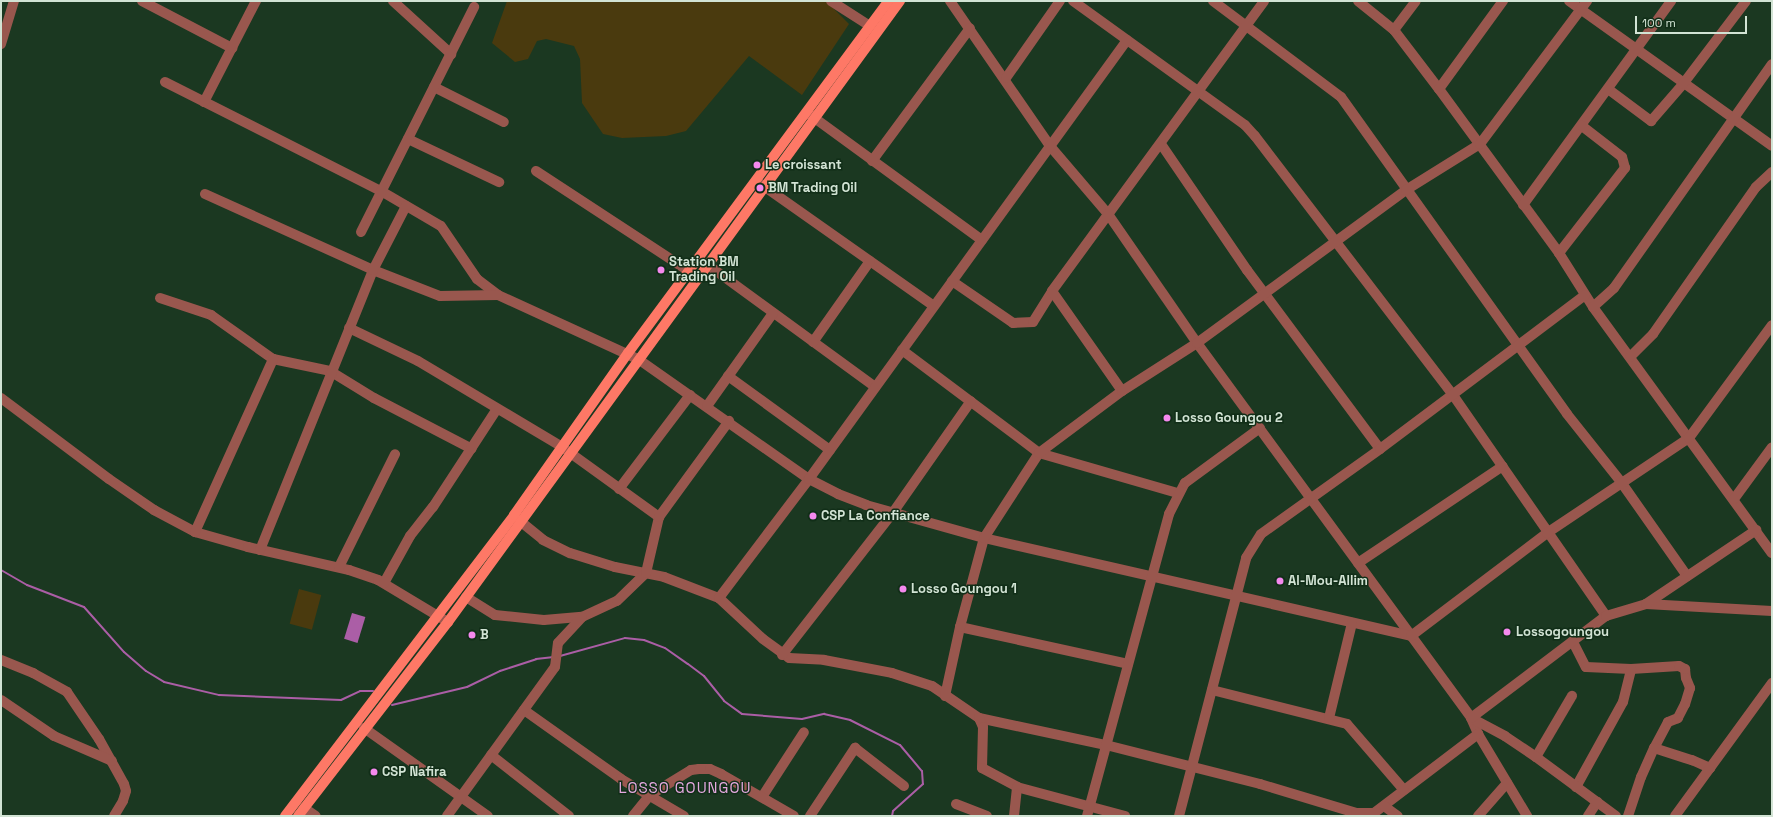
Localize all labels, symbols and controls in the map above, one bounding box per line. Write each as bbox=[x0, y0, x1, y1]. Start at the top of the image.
scale bar bbox=[1637, 8, 1749, 34]
text: 100 m bbox=[1642, 15, 1676, 31]
place label: Le croissant bbox=[765, 157, 842, 173]
marker: Le croissant bbox=[752, 160, 762, 170]
place label: BM Trading Oil bbox=[768, 180, 858, 196]
marker: BM Trading Oil bbox=[755, 183, 765, 193]
place label: Station BM Trading Oil bbox=[669, 255, 739, 286]
marker: Station BM Trading Oil bbox=[656, 265, 666, 275]
place label: Losso Goungou 2 bbox=[1175, 410, 1283, 426]
marker: Losso Goungou 2 bbox=[1162, 413, 1172, 423]
place label: CSP La Confiance bbox=[821, 508, 930, 524]
marker: CSP La Confiance bbox=[808, 511, 818, 521]
place label: Al-Mou-Allim bbox=[1288, 573, 1368, 589]
marker: Al-Mou-Allim bbox=[1275, 576, 1285, 586]
place label: Losso Goungou 1 bbox=[911, 581, 1017, 597]
marker: Losso Goungou 1 bbox=[898, 584, 908, 594]
place label: Lossogoungou bbox=[1516, 624, 1609, 640]
marker: Lossogoungou bbox=[1501, 626, 1513, 638]
place label: B bbox=[480, 627, 489, 643]
marker: B bbox=[467, 630, 477, 640]
place label: CSP Nafira bbox=[382, 764, 446, 780]
marker: CSP Nafira bbox=[369, 767, 379, 777]
district label: LOSSO GOUNGOU bbox=[618, 779, 752, 797]

